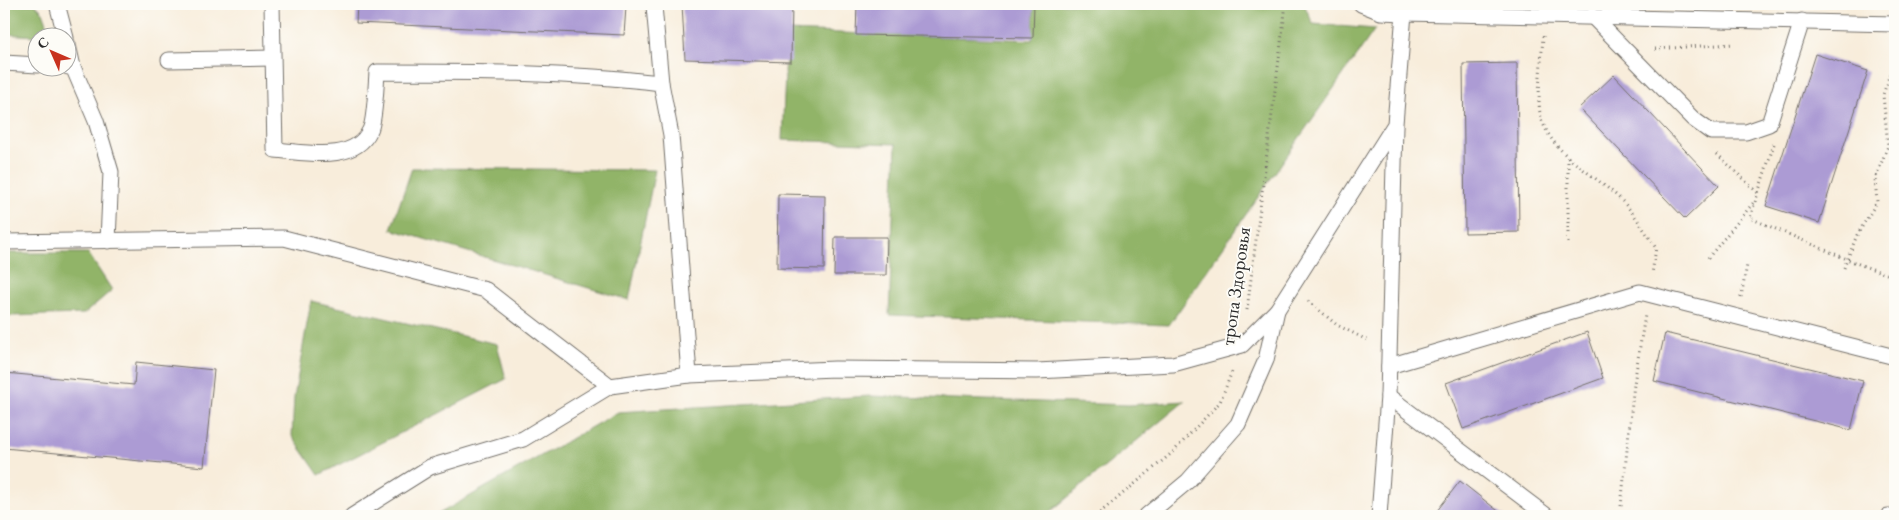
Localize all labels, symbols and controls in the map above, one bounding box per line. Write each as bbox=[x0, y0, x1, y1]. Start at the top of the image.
north arrow bbox=[28, 28, 78, 78]
text: С bbox=[33, 33, 53, 53]
street label: тропа Здоровья bbox=[1215, 225, 1256, 347]

